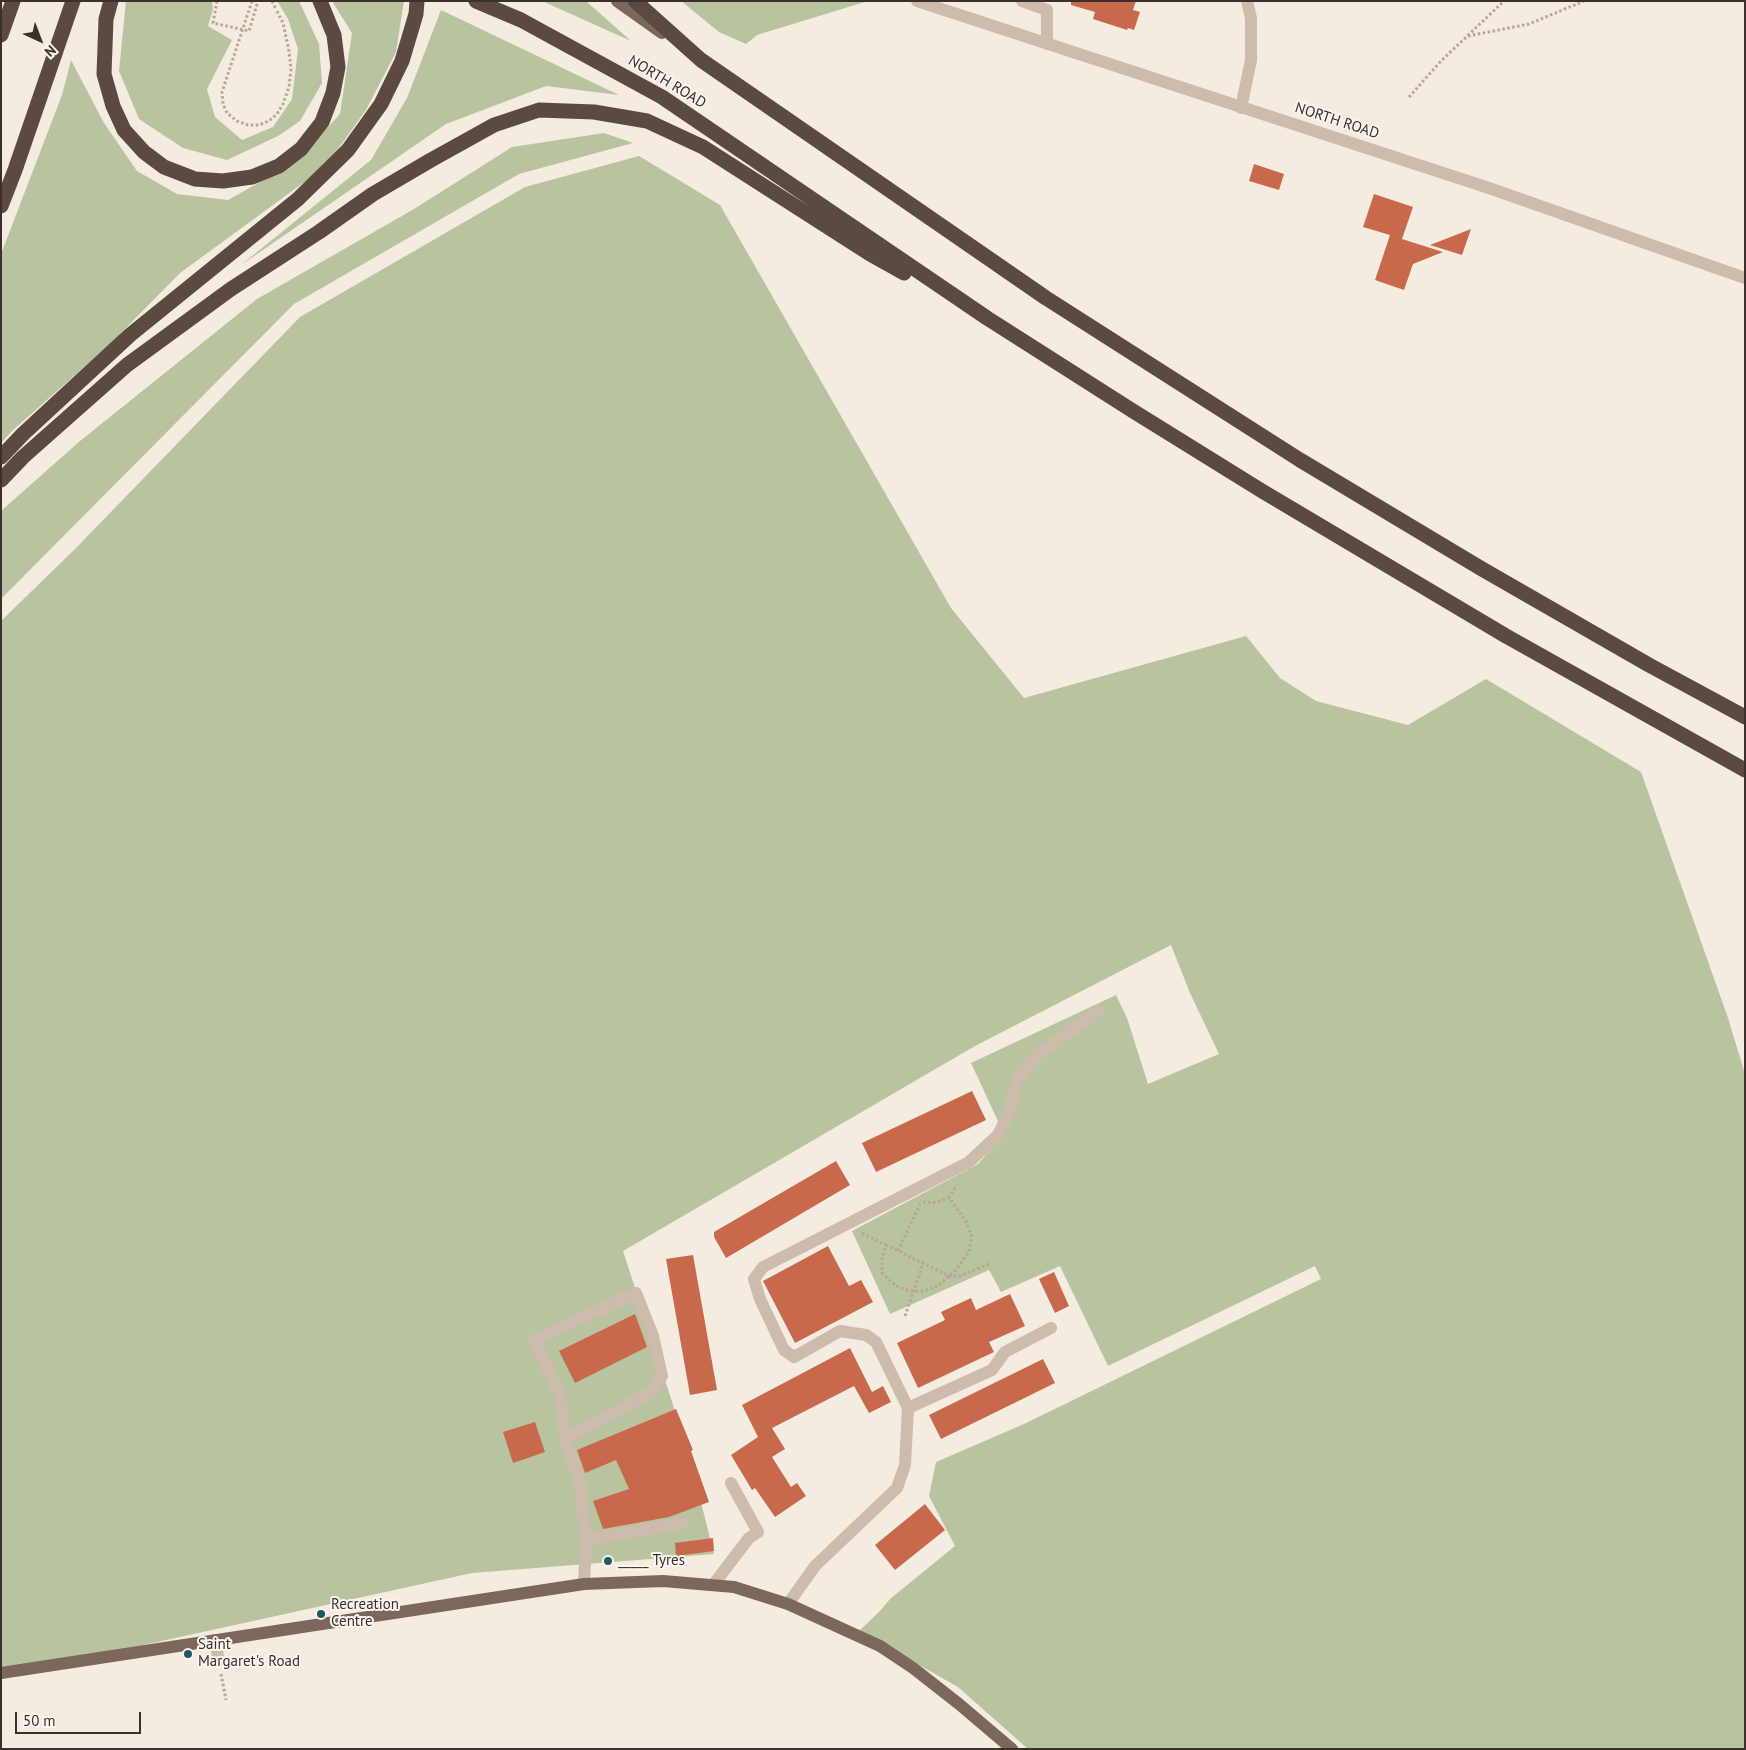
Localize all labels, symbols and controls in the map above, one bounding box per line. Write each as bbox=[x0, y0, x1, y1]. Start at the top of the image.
north arrow bbox=[15, 15, 65, 65]
text: N bbox=[41, 41, 60, 61]
street label: NORTH ROAD bbox=[625, 52, 709, 112]
street label: NORTH ROAD bbox=[1293, 99, 1381, 143]
place label: _____ Tyres bbox=[618, 1552, 685, 1570]
marker: _____ Tyres bbox=[602, 1555, 614, 1567]
place label: Recreation Centre bbox=[331, 1596, 399, 1631]
marker: Recreation Centre bbox=[315, 1608, 327, 1620]
place label: Saint Margaret's Road bbox=[198, 1636, 300, 1671]
marker: Saint Margaret's Road bbox=[182, 1648, 194, 1660]
scale bar bbox=[18, 1702, 144, 1734]
text: 50 m bbox=[23, 1711, 56, 1730]

